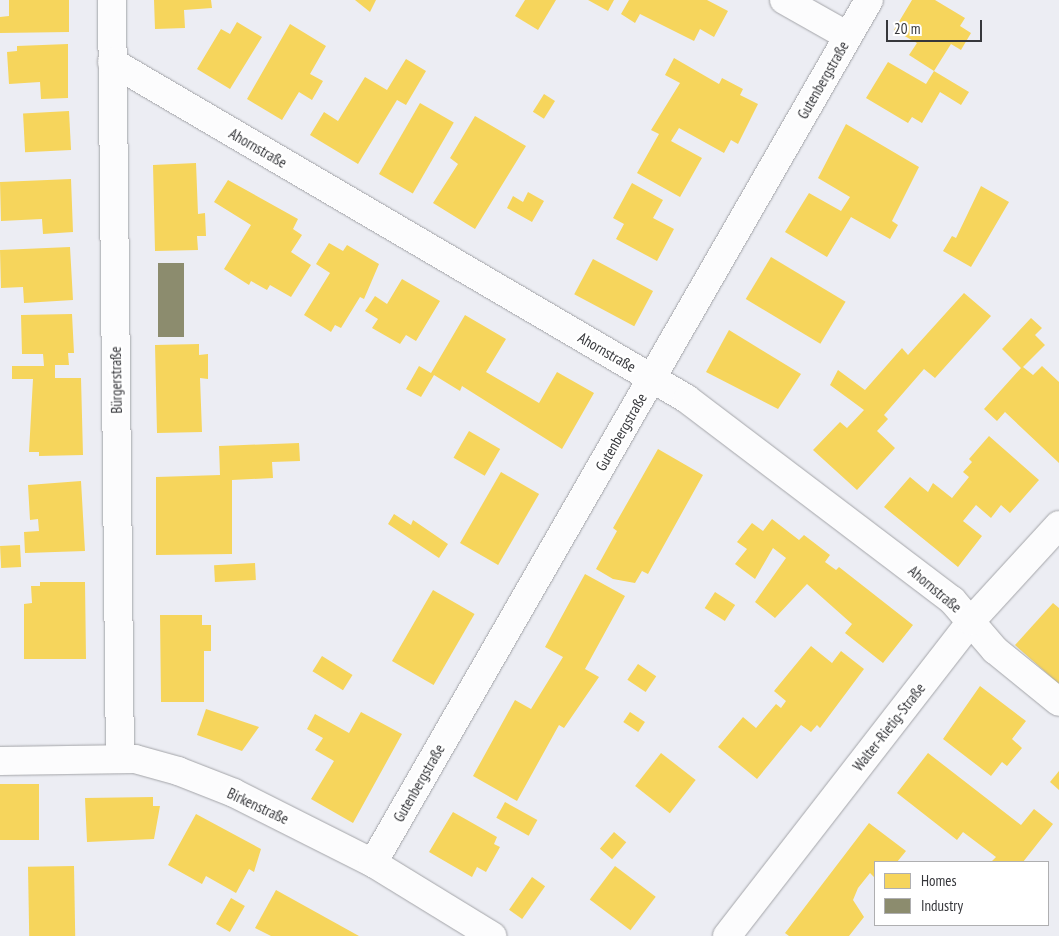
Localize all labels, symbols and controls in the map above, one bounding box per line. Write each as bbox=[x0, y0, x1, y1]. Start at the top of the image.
scale bar bbox=[889, 10, 985, 42]
text: 20 m bbox=[894, 19, 920, 38]
street label: Gutenbergstraße bbox=[794, 38, 852, 122]
street label: Ahornstraße bbox=[226, 124, 290, 172]
street label: Ahornstraße bbox=[575, 328, 639, 376]
street label: Bürgerstraße bbox=[106, 346, 126, 414]
street label: Gutenbergstraße bbox=[592, 390, 650, 474]
street label: Ahornstraße bbox=[905, 562, 965, 616]
street label: Walter-Rietig-Straße bbox=[849, 679, 929, 775]
street label: Gutenbergstraße bbox=[390, 741, 448, 825]
street label: Birkenstraße bbox=[224, 784, 292, 828]
legend bbox=[874, 861, 1049, 926]
text: Homes bbox=[921, 871, 957, 890]
text: Industry bbox=[921, 896, 963, 915]

